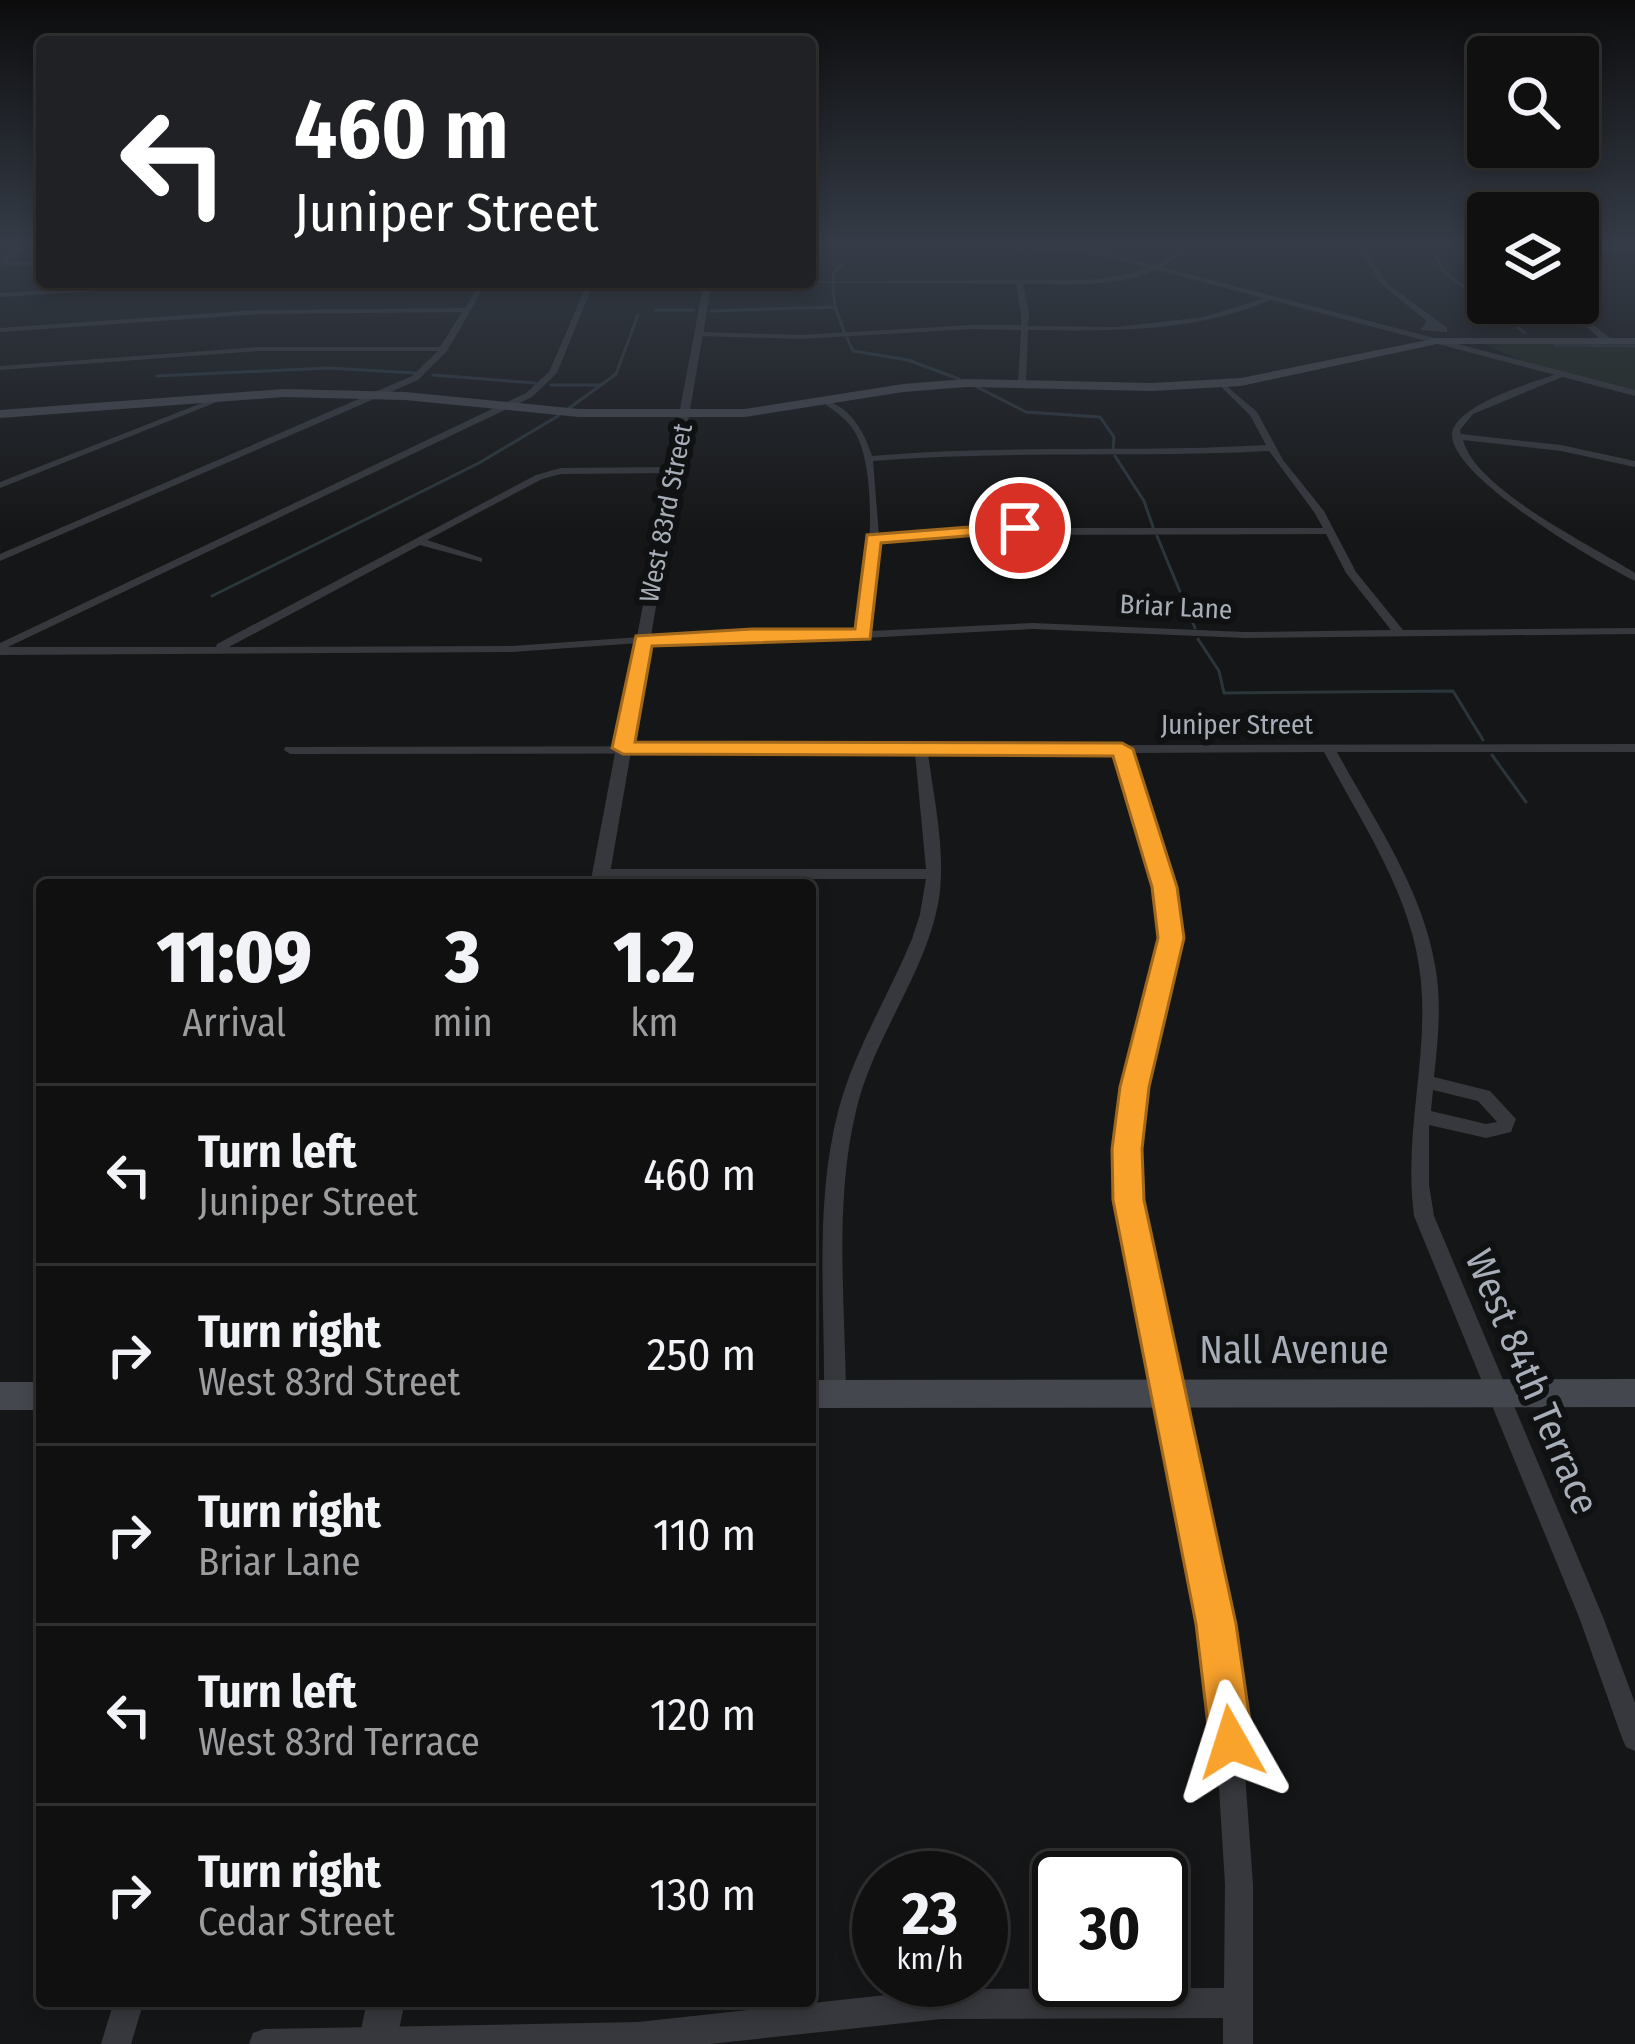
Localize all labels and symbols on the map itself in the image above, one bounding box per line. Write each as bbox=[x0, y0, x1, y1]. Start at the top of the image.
street label: West 83rd Street bbox=[633, 421, 699, 605]
pin bbox=[969, 477, 1071, 579]
street label: Briar Lane bbox=[1119, 588, 1233, 626]
street label: Juniper Street bbox=[1161, 709, 1313, 741]
street label: West 84th Terrace bbox=[1456, 1243, 1608, 1521]
street label: Nall Avenue bbox=[1199, 1327, 1389, 1373]
position arrow bbox=[1168, 1679, 1294, 1805]
speed limit sign: 30 bbox=[1032, 1851, 1188, 2007]

